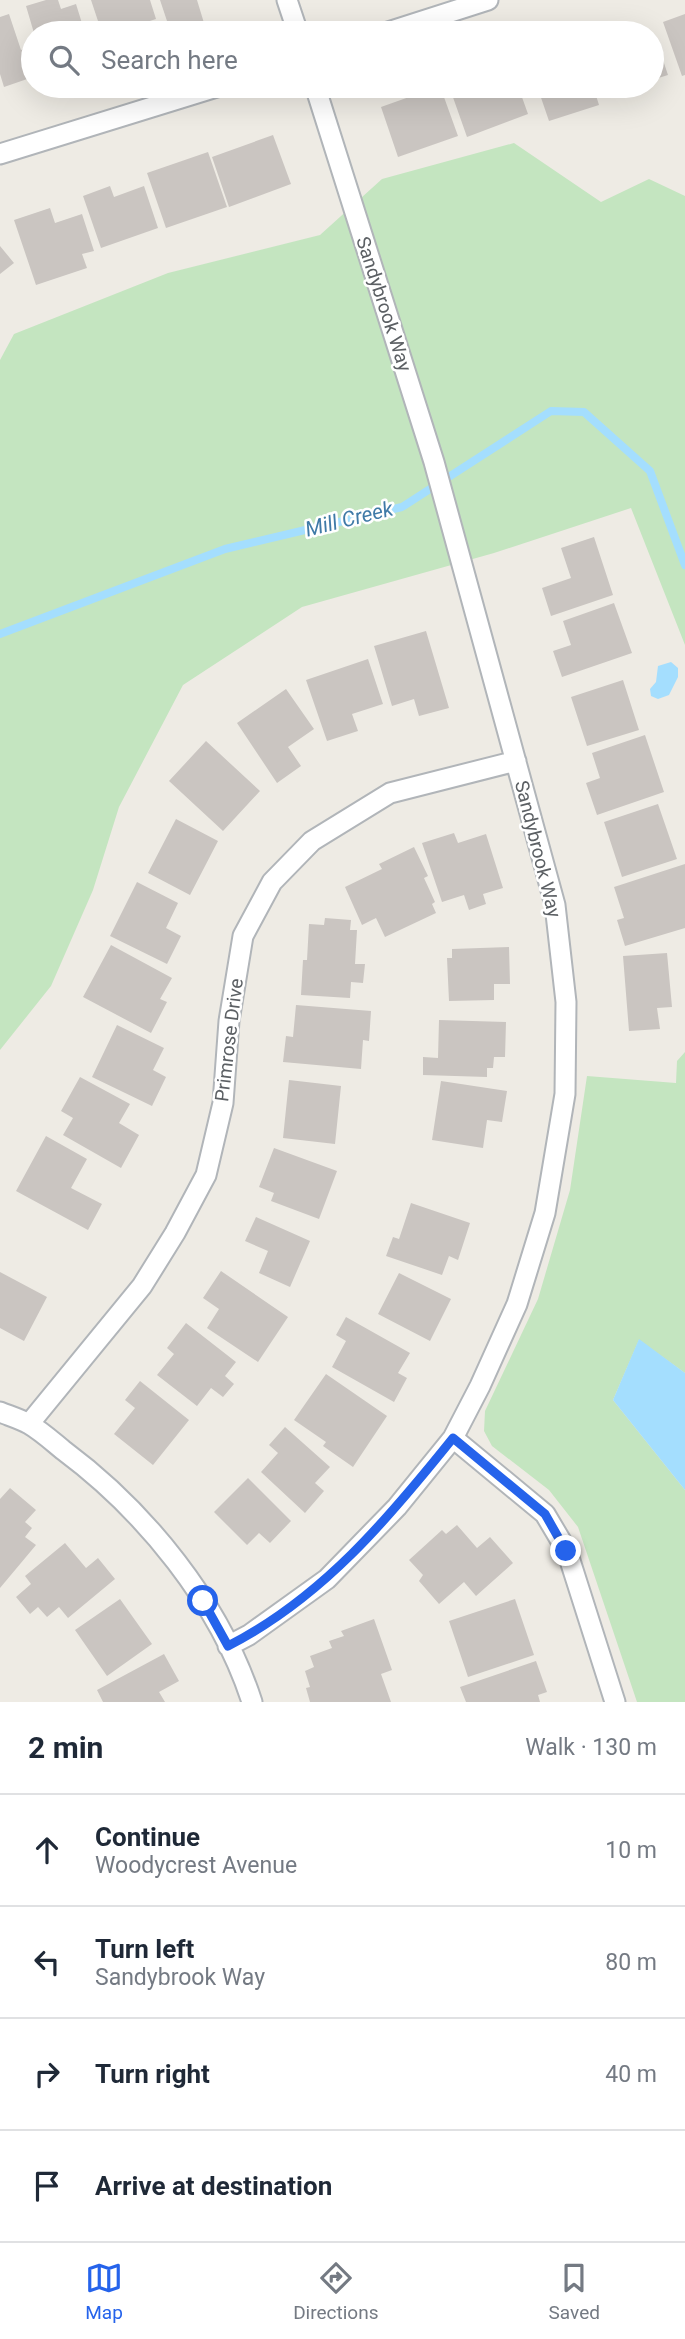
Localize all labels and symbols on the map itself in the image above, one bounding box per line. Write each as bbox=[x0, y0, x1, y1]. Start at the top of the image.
street label: Sandybrook Way bbox=[351, 234, 417, 374]
water label: Mill Creek bbox=[303, 496, 396, 541]
street label: Sandybrook Way bbox=[510, 778, 566, 920]
street label: Primrose Drive bbox=[210, 977, 248, 1103]
route end bbox=[550, 1535, 581, 1566]
route start bbox=[187, 1585, 218, 1616]

